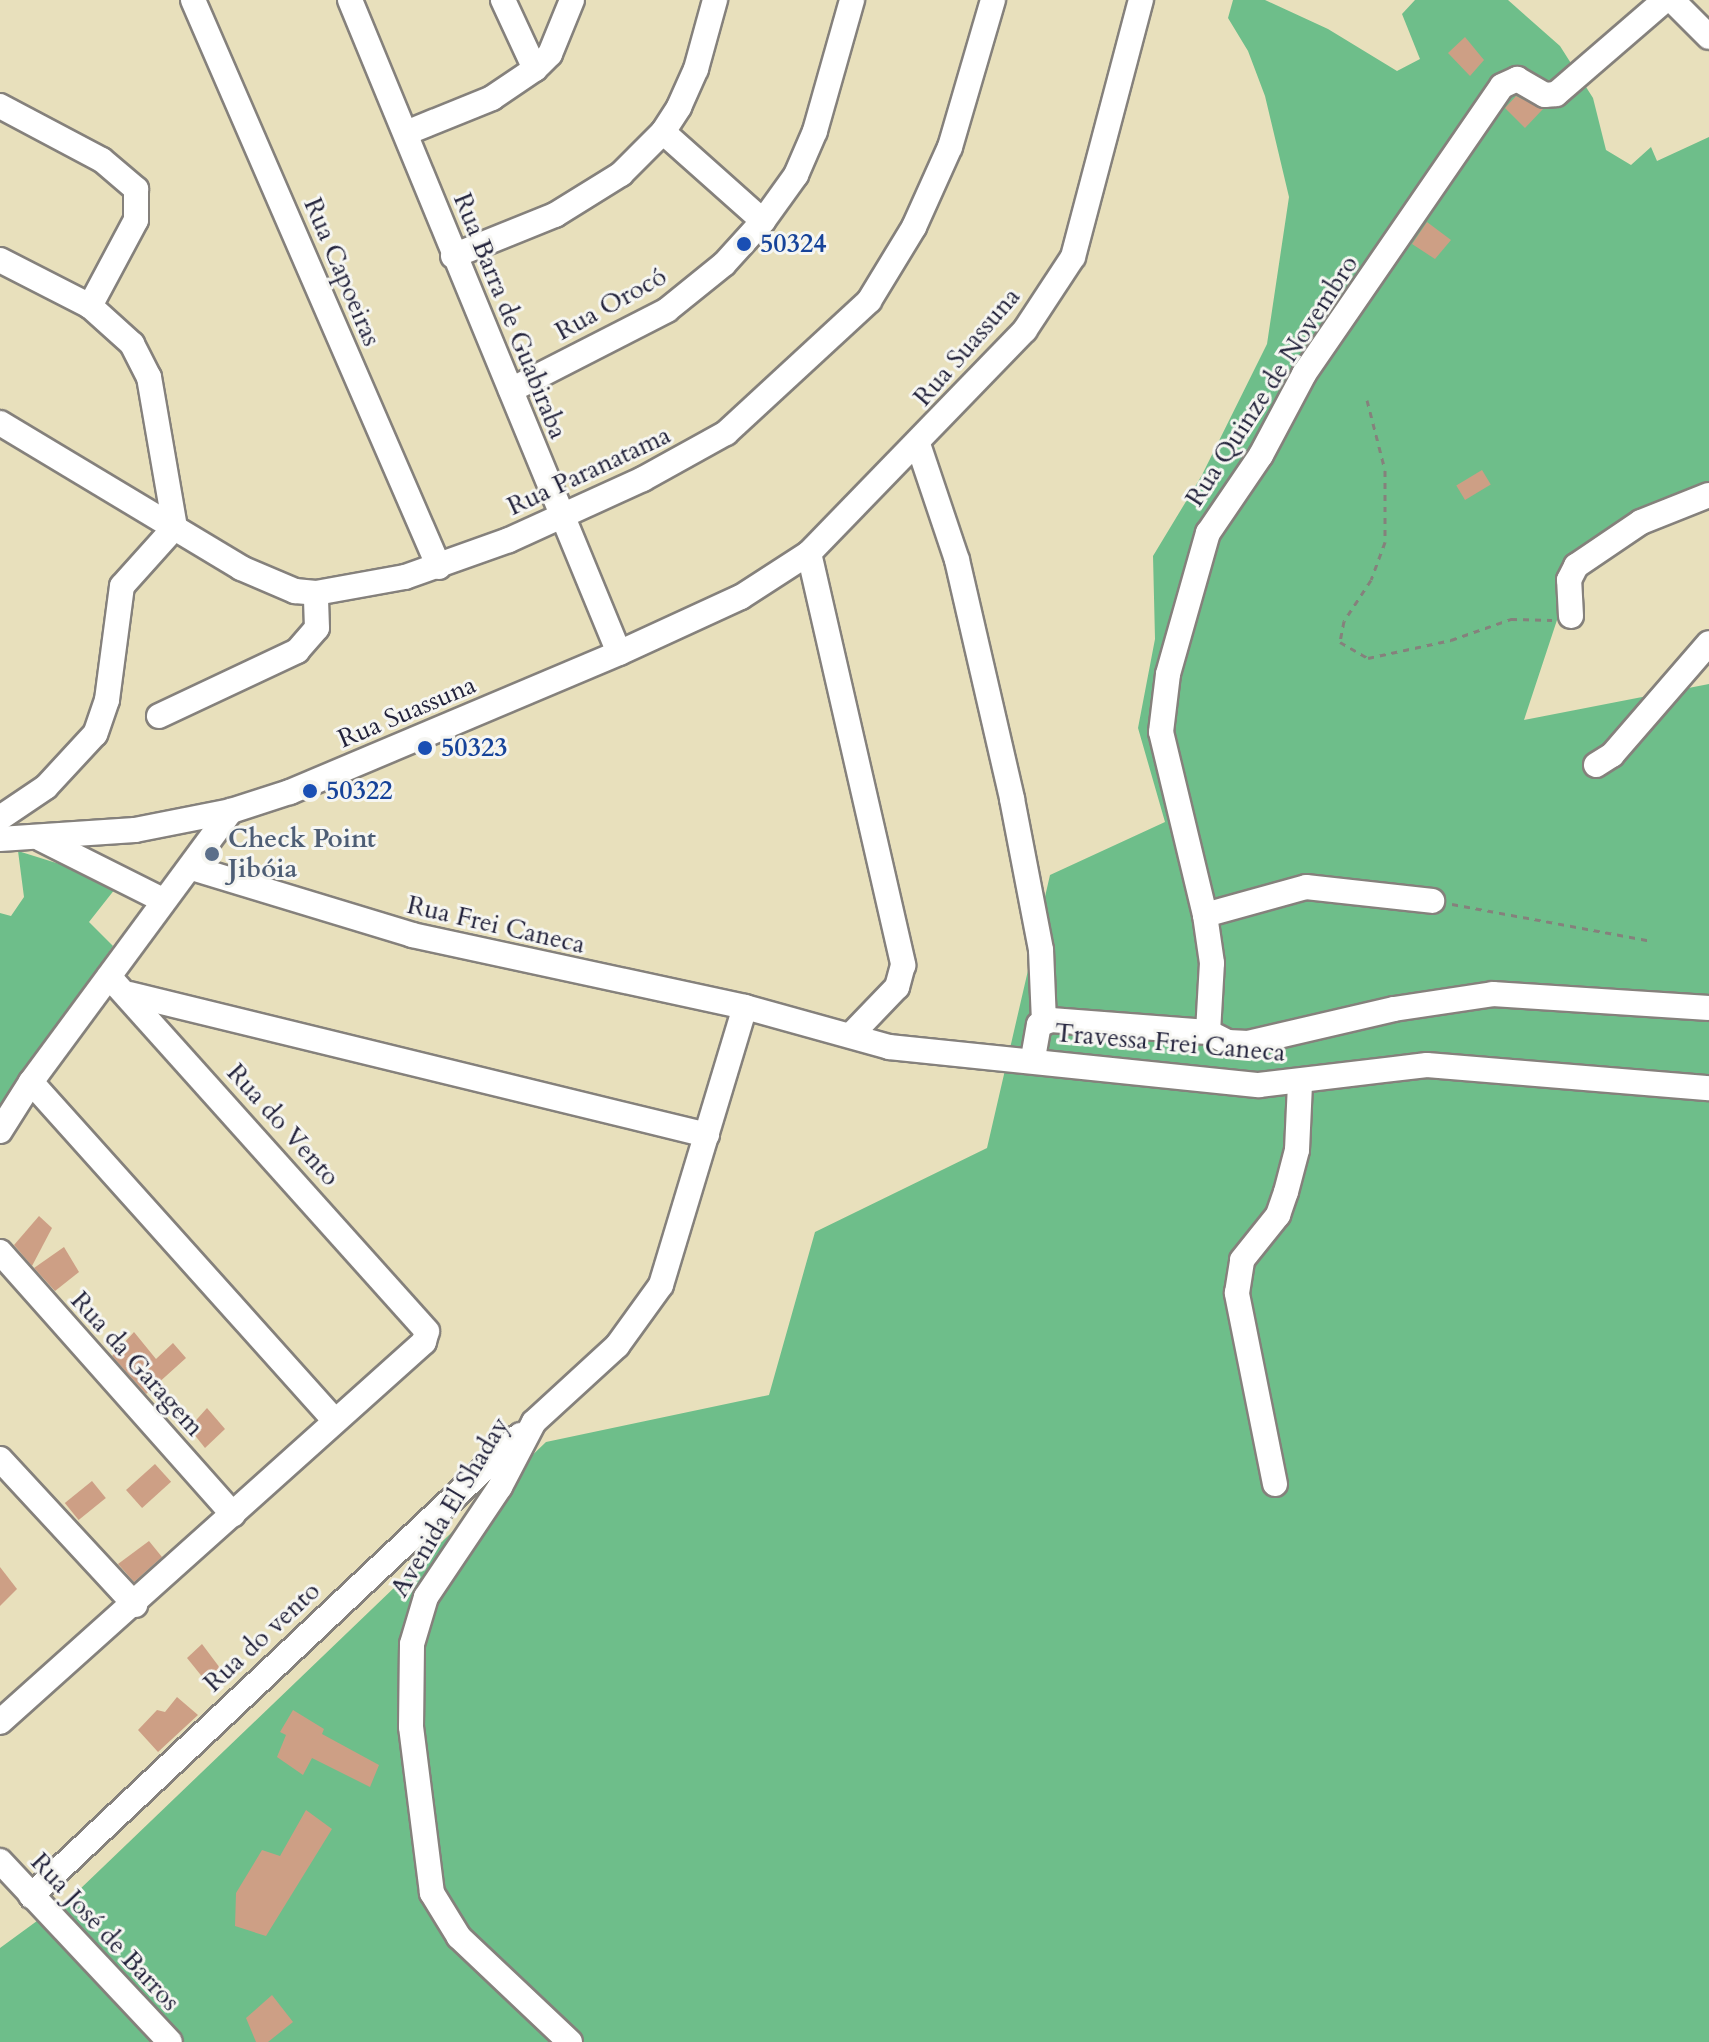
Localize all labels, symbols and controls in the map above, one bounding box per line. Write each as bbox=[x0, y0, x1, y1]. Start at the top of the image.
street label: Rua Barra de Guabiraba bbox=[446, 188, 574, 444]
street label: Rua Capoeiras bbox=[297, 193, 387, 351]
place label: 50324 bbox=[760, 228, 827, 260]
marker: 50324 bbox=[735, 235, 753, 253]
street label: Rua Quinze de Novembro bbox=[1179, 250, 1365, 512]
street label: Rua Orocó bbox=[550, 261, 672, 347]
street label: Rua Suassuna bbox=[907, 281, 1027, 413]
street label: Rua Paranatama bbox=[502, 420, 676, 522]
street label: Rua Suassuna bbox=[333, 669, 481, 755]
place label: 50323 bbox=[441, 732, 508, 764]
marker: 50323 bbox=[416, 739, 434, 757]
place label: 50322 bbox=[326, 775, 393, 807]
marker: 50322 bbox=[301, 782, 319, 800]
place label: Check Point Jibóia bbox=[228, 823, 376, 884]
marker: Check Point Jibóia bbox=[203, 845, 221, 863]
street label: Rua Frei Caneca bbox=[404, 889, 588, 961]
street label: Travessa Frei Caneca bbox=[1053, 1017, 1287, 1069]
street label: Rua do Vento bbox=[220, 1058, 346, 1192]
street label: Rua da Garagem bbox=[64, 1285, 210, 1443]
street label: Avenida El Shaday bbox=[384, 1411, 516, 1603]
street label: Rua do vento bbox=[197, 1575, 327, 1699]
street label: Rua José de Barros bbox=[24, 1847, 186, 2017]

